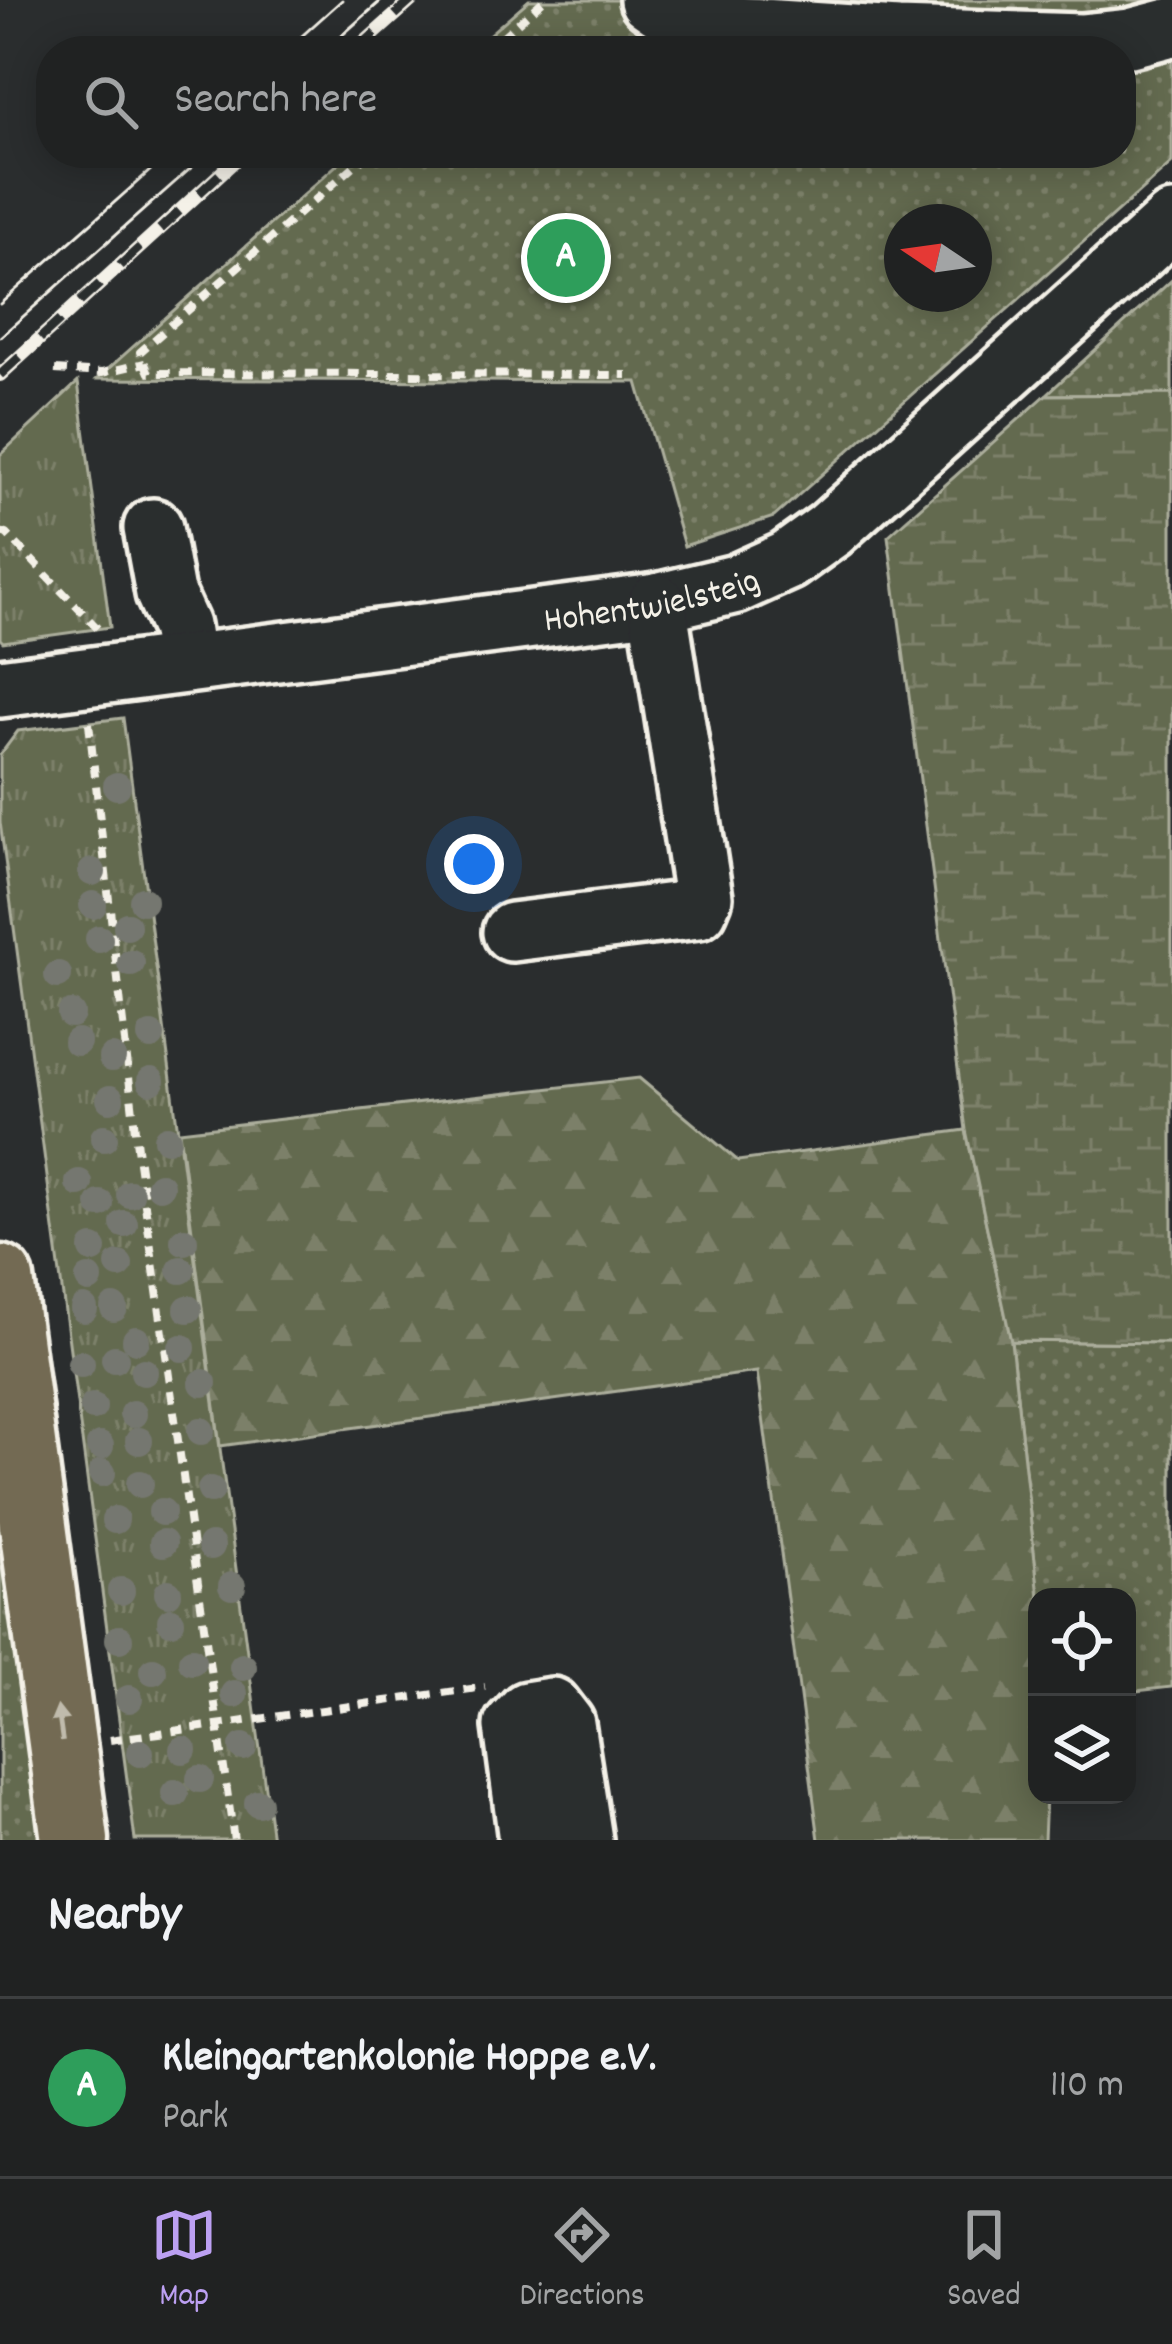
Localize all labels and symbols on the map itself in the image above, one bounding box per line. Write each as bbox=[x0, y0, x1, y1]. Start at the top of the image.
north arrow bbox=[884, 204, 992, 312]
pin: A bbox=[527, 213, 605, 303]
street label: Hohentwielsteig bbox=[541, 557, 769, 649]
your location bbox=[444, 834, 504, 894]
one-way arrow bbox=[50, 1705, 69, 1742]

